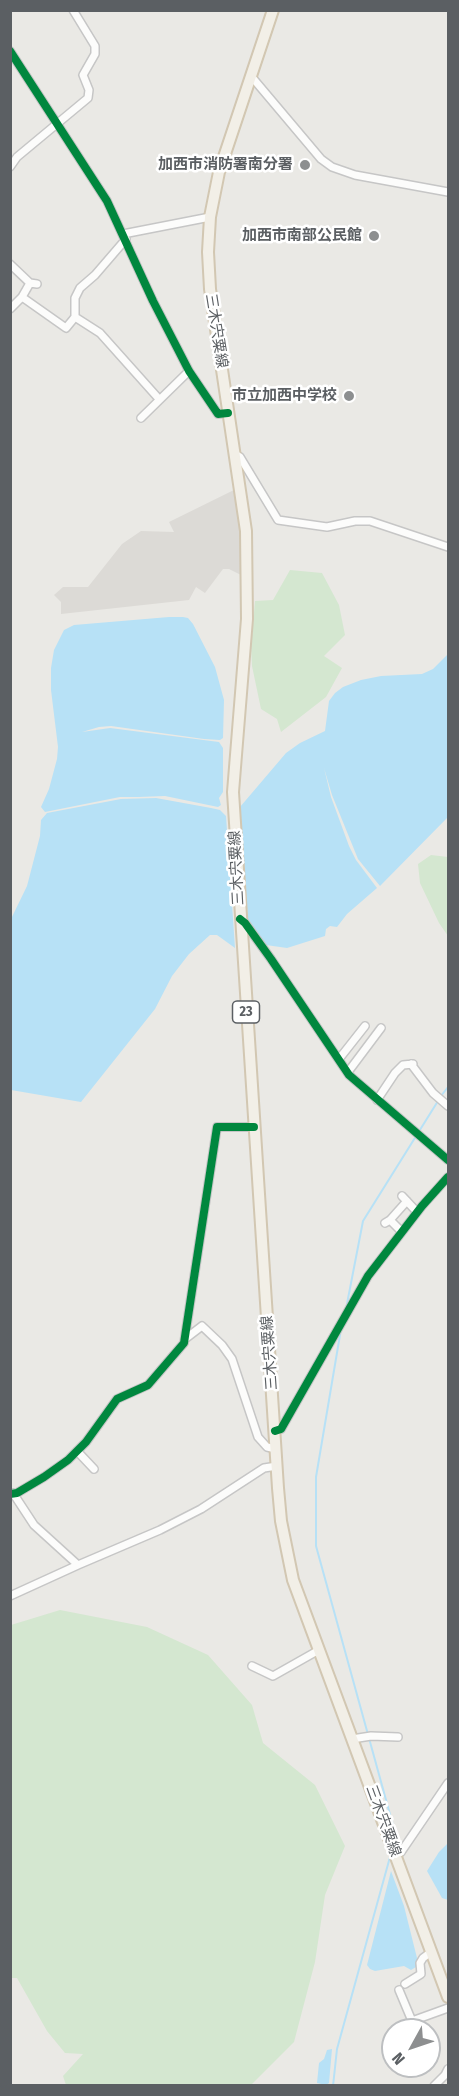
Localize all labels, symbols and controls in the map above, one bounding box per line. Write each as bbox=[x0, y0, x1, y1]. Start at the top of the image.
place label: 加西市消防署南分署 bbox=[158, 156, 293, 174]
marker: 加西市消防署南分署 bbox=[298, 158, 312, 172]
place label: 加西市南部公民館 bbox=[242, 227, 362, 245]
marker: 加西市南部公民館 bbox=[367, 229, 381, 243]
street label: 三木宍粟線 bbox=[201, 293, 231, 369]
place label: 市立加西中学校 bbox=[232, 387, 337, 405]
marker: 市立加西中学校 bbox=[342, 389, 356, 403]
street label: 三木宍粟線 bbox=[226, 830, 248, 906]
road number: 23 bbox=[232, 1001, 260, 1023]
street label: 三木宍粟線 bbox=[258, 1315, 282, 1391]
street label: 三木宍粟線 bbox=[362, 1783, 404, 1859]
north arrow bbox=[381, 2018, 441, 2078]
text: N bbox=[388, 2049, 409, 2068]

